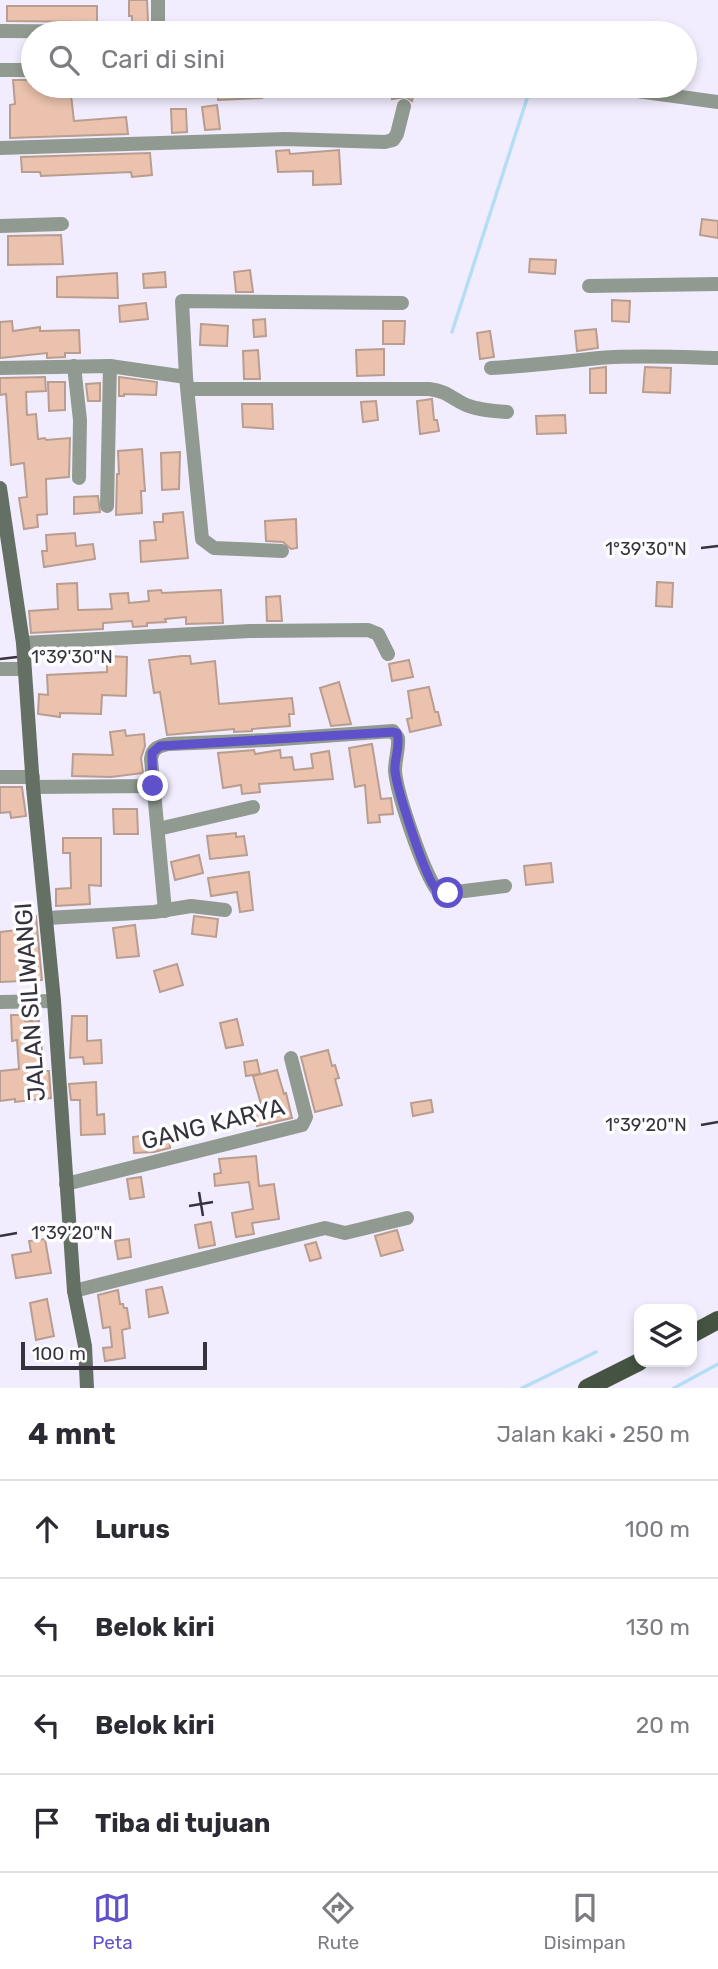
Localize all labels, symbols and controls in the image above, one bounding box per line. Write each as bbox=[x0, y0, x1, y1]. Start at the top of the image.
search box bbox=[21, 21, 697, 98]
icon: search bbox=[45, 41, 83, 79]
text: Cari di sini bbox=[101, 44, 225, 75]
text: 1°39'30"N bbox=[605, 538, 687, 560]
text: 1°39'30"N bbox=[31, 646, 113, 668]
route end bbox=[137, 770, 168, 801]
route start bbox=[432, 877, 463, 908]
street label: JALAN SILIWANGI bbox=[9, 902, 51, 1102]
street label: GANG KARYA bbox=[139, 1093, 287, 1155]
text: 1°39'20"N bbox=[605, 1114, 687, 1136]
text: 1°39'20"N bbox=[31, 1222, 113, 1244]
map controls bbox=[634, 1304, 697, 1367]
button: layers bbox=[634, 1304, 697, 1367]
scale bar bbox=[21, 1339, 206, 1371]
text: 100 m bbox=[32, 1342, 86, 1365]
text: 4 mnt bbox=[28, 1416, 116, 1452]
text: Jalan kaki · 250 m bbox=[496, 1420, 690, 1448]
icon: ahead bbox=[28, 1510, 66, 1548]
text: Lurus bbox=[95, 1514, 170, 1545]
text: 100 m bbox=[625, 1515, 690, 1543]
icon: left bbox=[28, 1608, 66, 1646]
text: Belok kiri bbox=[95, 1612, 215, 1643]
text: 130 m bbox=[626, 1613, 690, 1641]
icon: left bbox=[28, 1706, 66, 1744]
text: Belok kiri bbox=[95, 1710, 215, 1741]
text: 20 m bbox=[636, 1711, 690, 1739]
icon: arrive bbox=[28, 1804, 66, 1842]
text: Tiba di tujuan bbox=[95, 1808, 270, 1839]
tab: Peta bbox=[92, 1889, 133, 1954]
tab: Rute bbox=[317, 1889, 359, 1954]
tab: Disimpan bbox=[544, 1889, 626, 1954]

